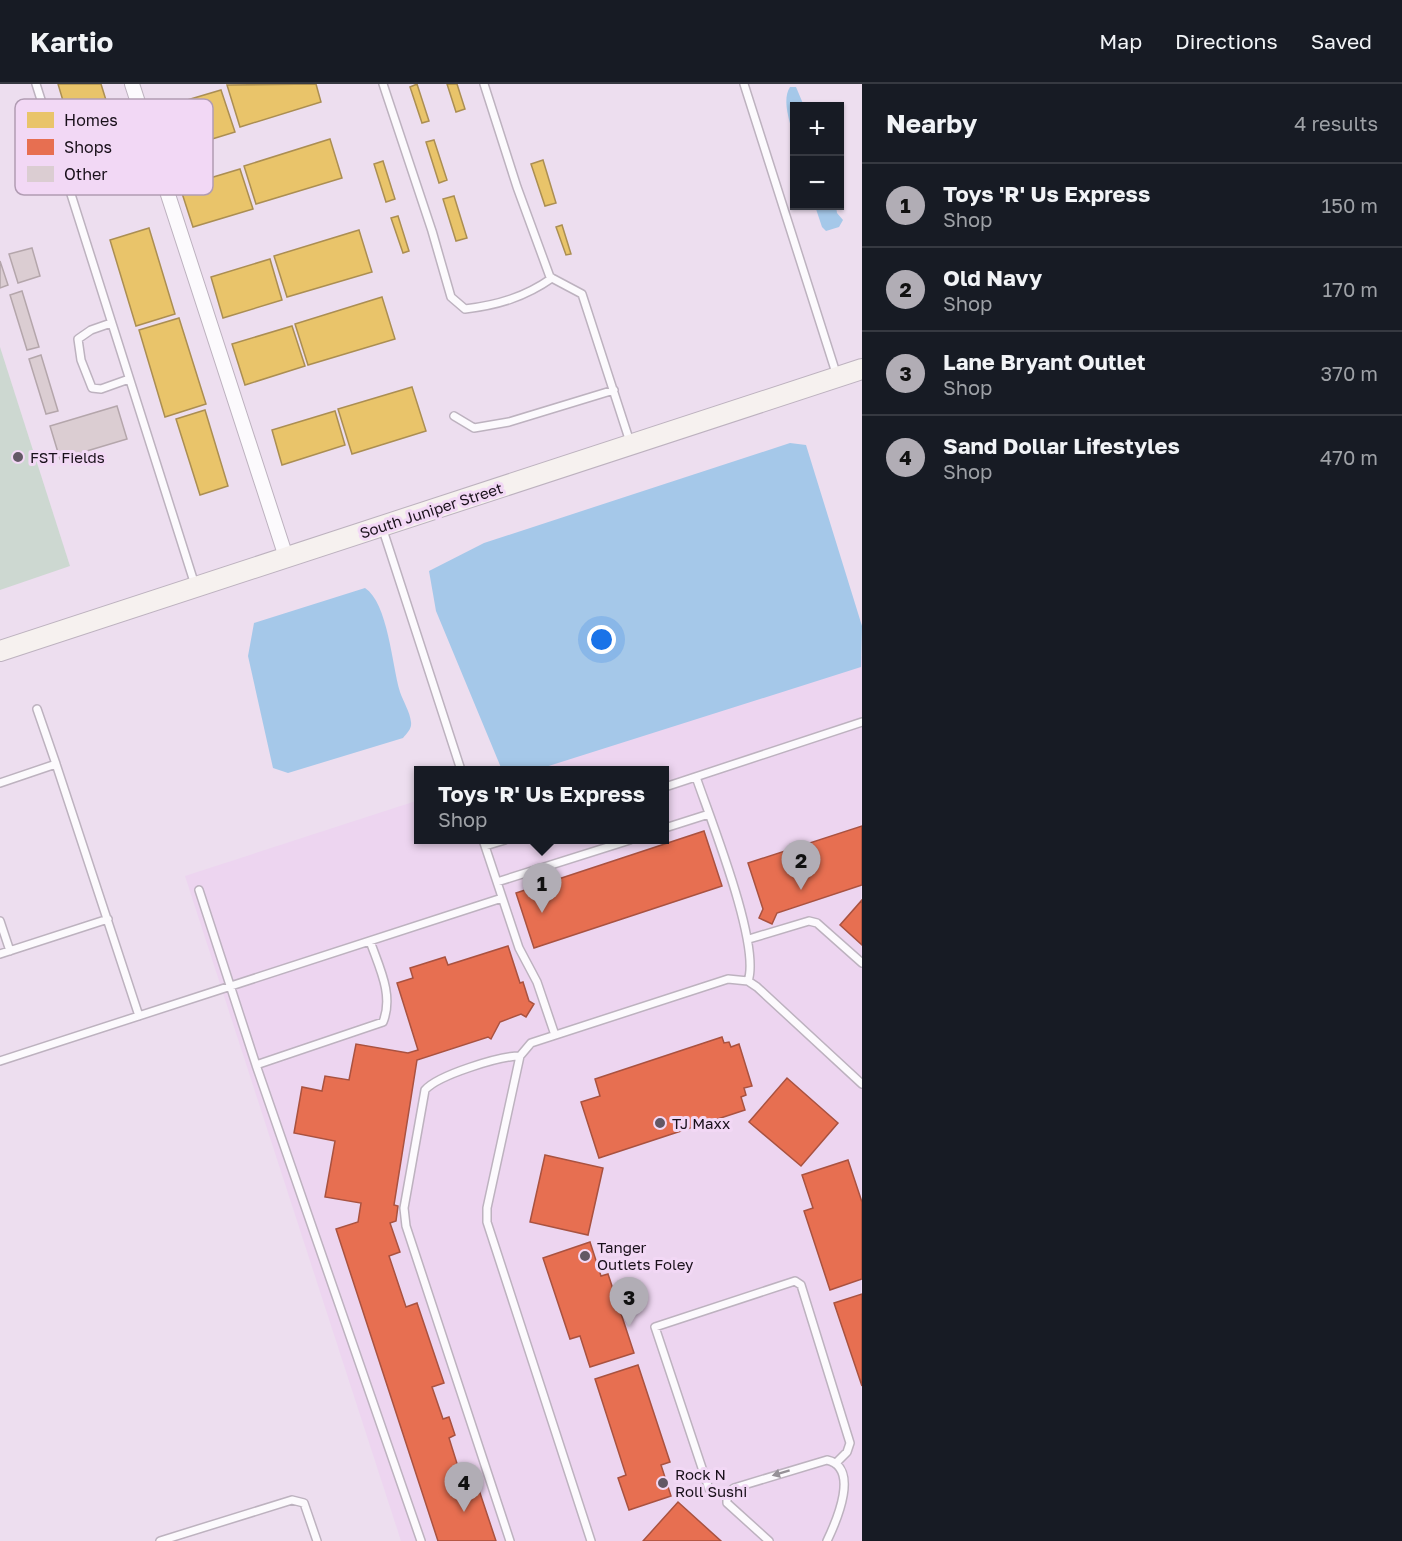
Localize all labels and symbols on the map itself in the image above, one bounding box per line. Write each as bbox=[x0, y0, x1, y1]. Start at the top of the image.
legend bbox=[15, 99, 213, 195]
text: Homes bbox=[64, 110, 118, 130]
text: Shops bbox=[64, 137, 112, 157]
text: Other bbox=[64, 164, 108, 184]
place label: FST Fields bbox=[30, 448, 105, 466]
marker: FST Fields bbox=[11, 450, 25, 464]
street label: South Juniper Street bbox=[357, 478, 505, 542]
your location bbox=[587, 625, 616, 654]
pin: 2 bbox=[782, 840, 820, 890]
pin: 1 bbox=[522, 864, 562, 913]
place label: TJ Maxx bbox=[672, 1114, 730, 1132]
marker: TJ Maxx bbox=[653, 1116, 667, 1130]
place label: Tanger Outlets Foley bbox=[597, 1238, 694, 1273]
marker: Tanger Outlets Foley bbox=[578, 1249, 592, 1263]
pin: 3 bbox=[610, 1278, 648, 1327]
pin: 4 bbox=[444, 1462, 484, 1512]
place label: Rock N Roll Sushi bbox=[675, 1465, 747, 1500]
one-way arrow bbox=[772, 1469, 790, 1478]
marker: Rock N Roll Sushi bbox=[656, 1476, 670, 1490]

